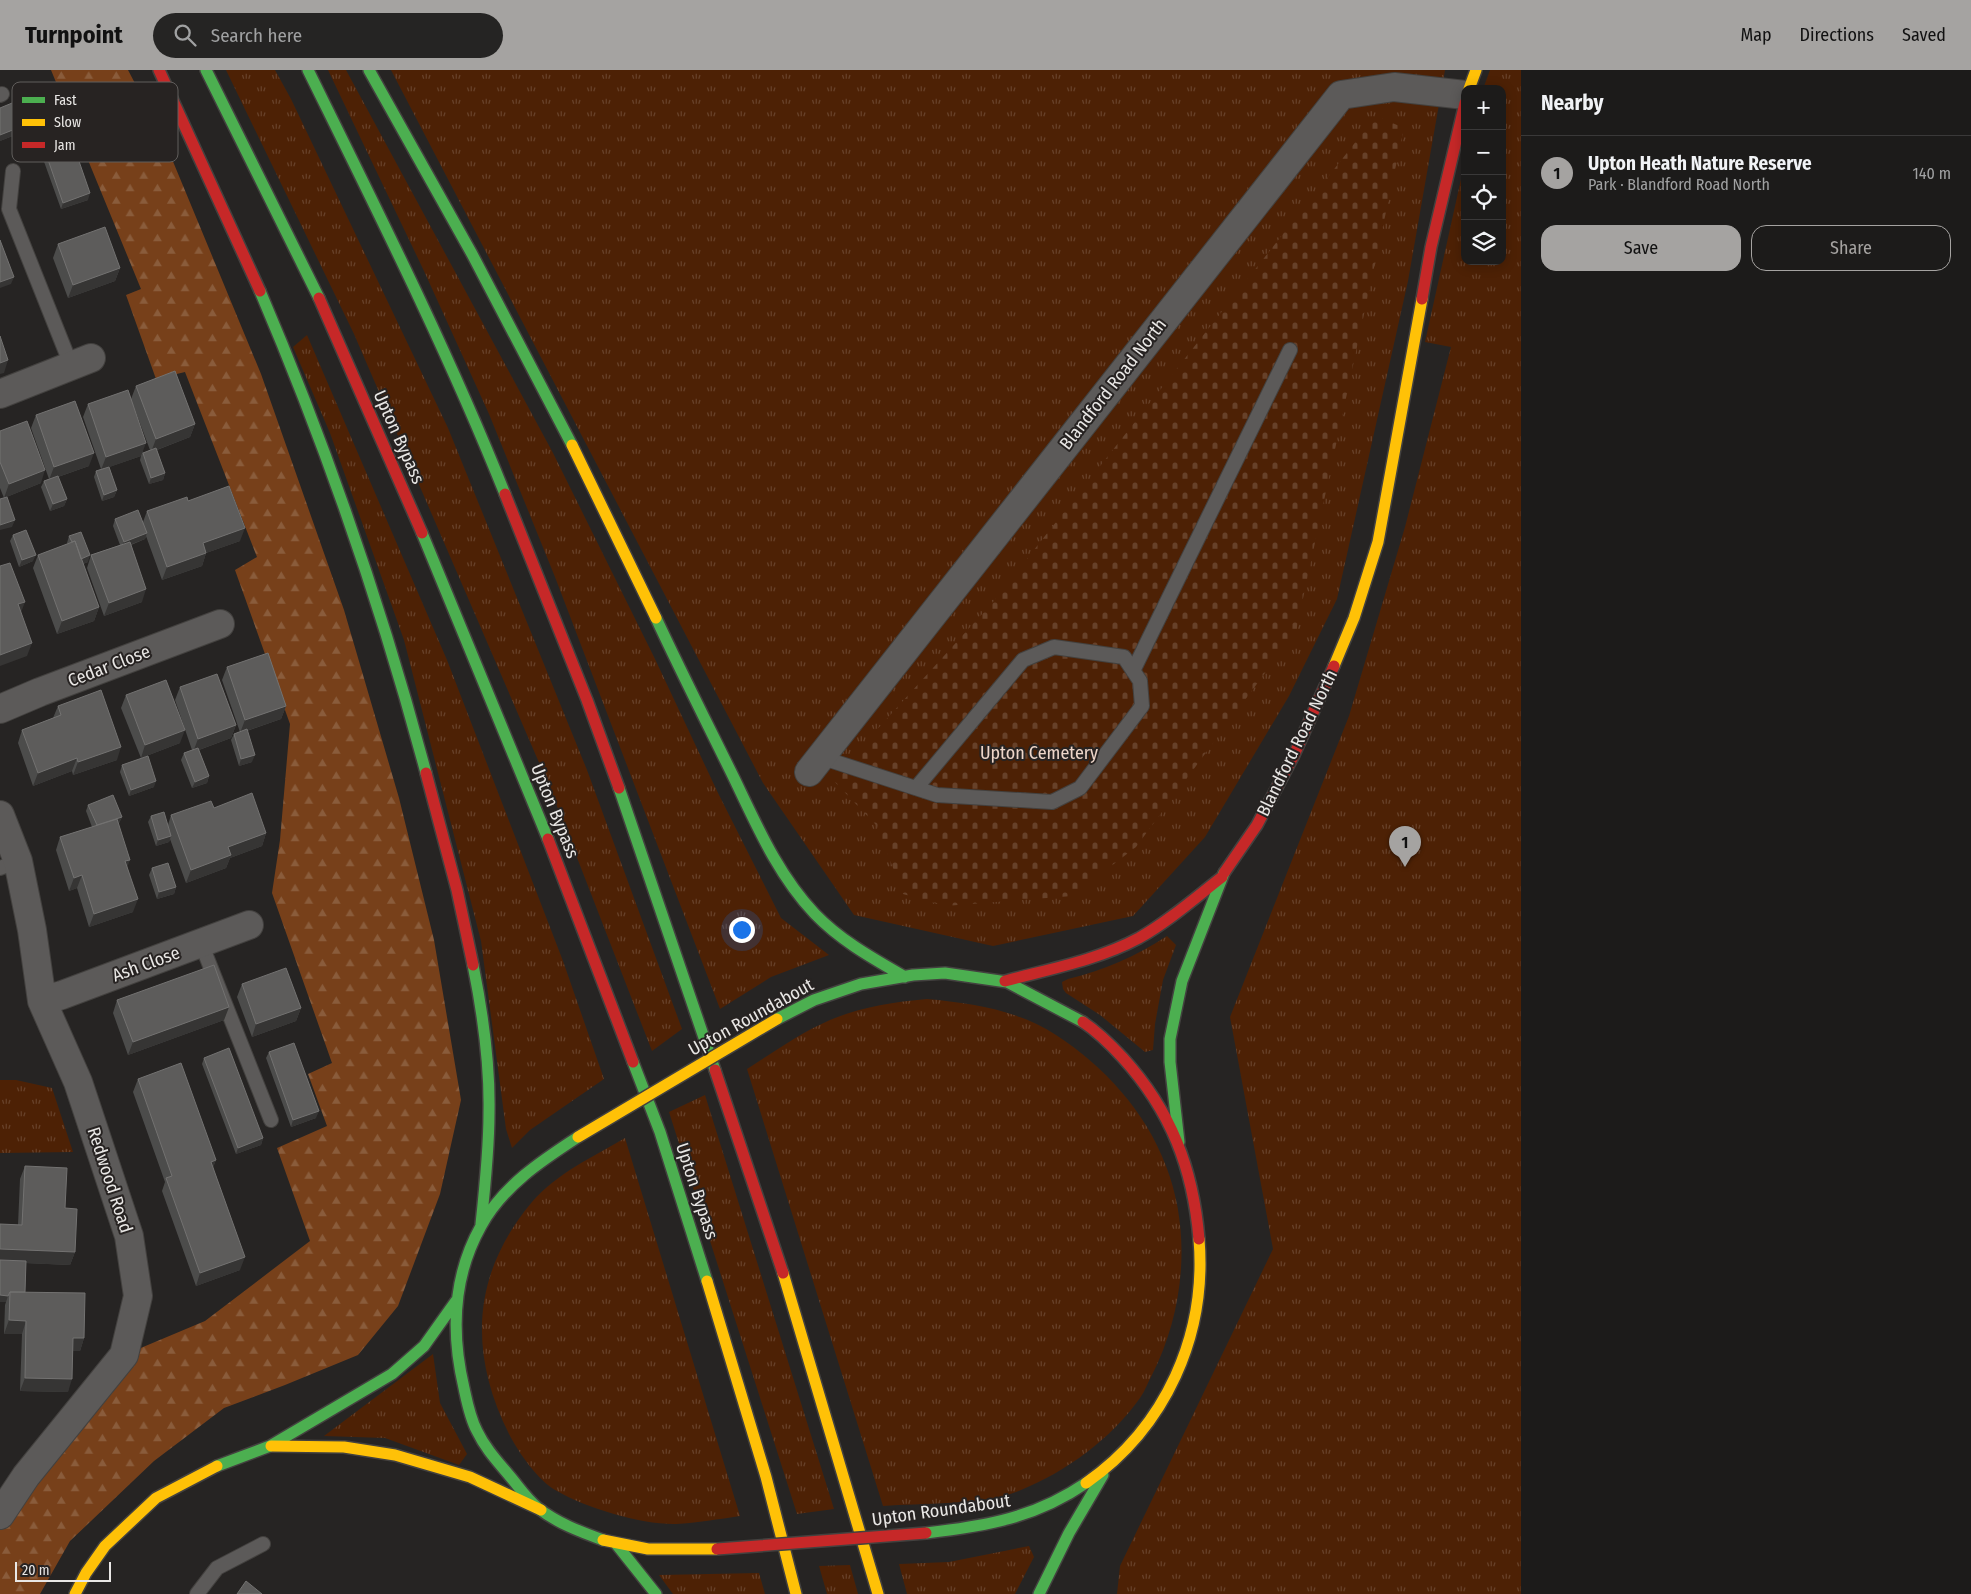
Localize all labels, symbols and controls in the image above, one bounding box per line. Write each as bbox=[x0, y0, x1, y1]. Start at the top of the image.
search box bbox=[153, 13, 503, 58]
text: Turnpoint bbox=[25, 21, 123, 49]
icon: search bbox=[171, 21, 199, 49]
text: Search here bbox=[211, 24, 302, 47]
text: Map bbox=[1740, 24, 1772, 46]
text: Directions bbox=[1800, 24, 1874, 46]
text: Saved bbox=[1902, 24, 1946, 46]
legend bbox=[12, 82, 178, 162]
map controls bbox=[1461, 85, 1506, 265]
button: + bbox=[1461, 85, 1506, 130]
text: Nearby bbox=[1541, 90, 1603, 116]
text: Fast bbox=[54, 92, 77, 109]
text: Slow bbox=[54, 114, 81, 131]
button: − bbox=[1461, 130, 1506, 175]
text: Jam bbox=[54, 137, 75, 154]
text: Upton Heath Nature Reserve bbox=[1588, 152, 1812, 175]
text: 1 bbox=[1554, 164, 1560, 183]
text: 140 m bbox=[1913, 164, 1951, 183]
button: locate bbox=[1461, 175, 1506, 220]
text: Park · Blandford Road North bbox=[1588, 175, 1770, 194]
button: layers bbox=[1461, 220, 1506, 265]
button: Save bbox=[1541, 225, 1741, 271]
button: Share bbox=[1751, 225, 1951, 271]
street label: Blandford Road North bbox=[1055, 314, 1171, 454]
street label: Upton Bypass bbox=[369, 387, 430, 487]
street label: Cedar Close bbox=[65, 640, 153, 692]
street label: Blandford Road North bbox=[1252, 666, 1342, 820]
park label: Upton Cemetery bbox=[980, 742, 1098, 764]
street label: Upton Bypass bbox=[526, 760, 584, 862]
pin: 1 bbox=[1389, 826, 1421, 867]
your location bbox=[729, 917, 755, 943]
street label: Ash Close bbox=[109, 942, 183, 986]
street label: Upton Roundabout bbox=[685, 973, 818, 1060]
street label: Redwood Road bbox=[83, 1124, 137, 1236]
street label: Upton Bypass bbox=[671, 1140, 723, 1242]
street label: Upton Roundabout bbox=[870, 1489, 1012, 1531]
scale bar bbox=[15, 1559, 111, 1582]
text: 20 m bbox=[22, 1562, 50, 1579]

